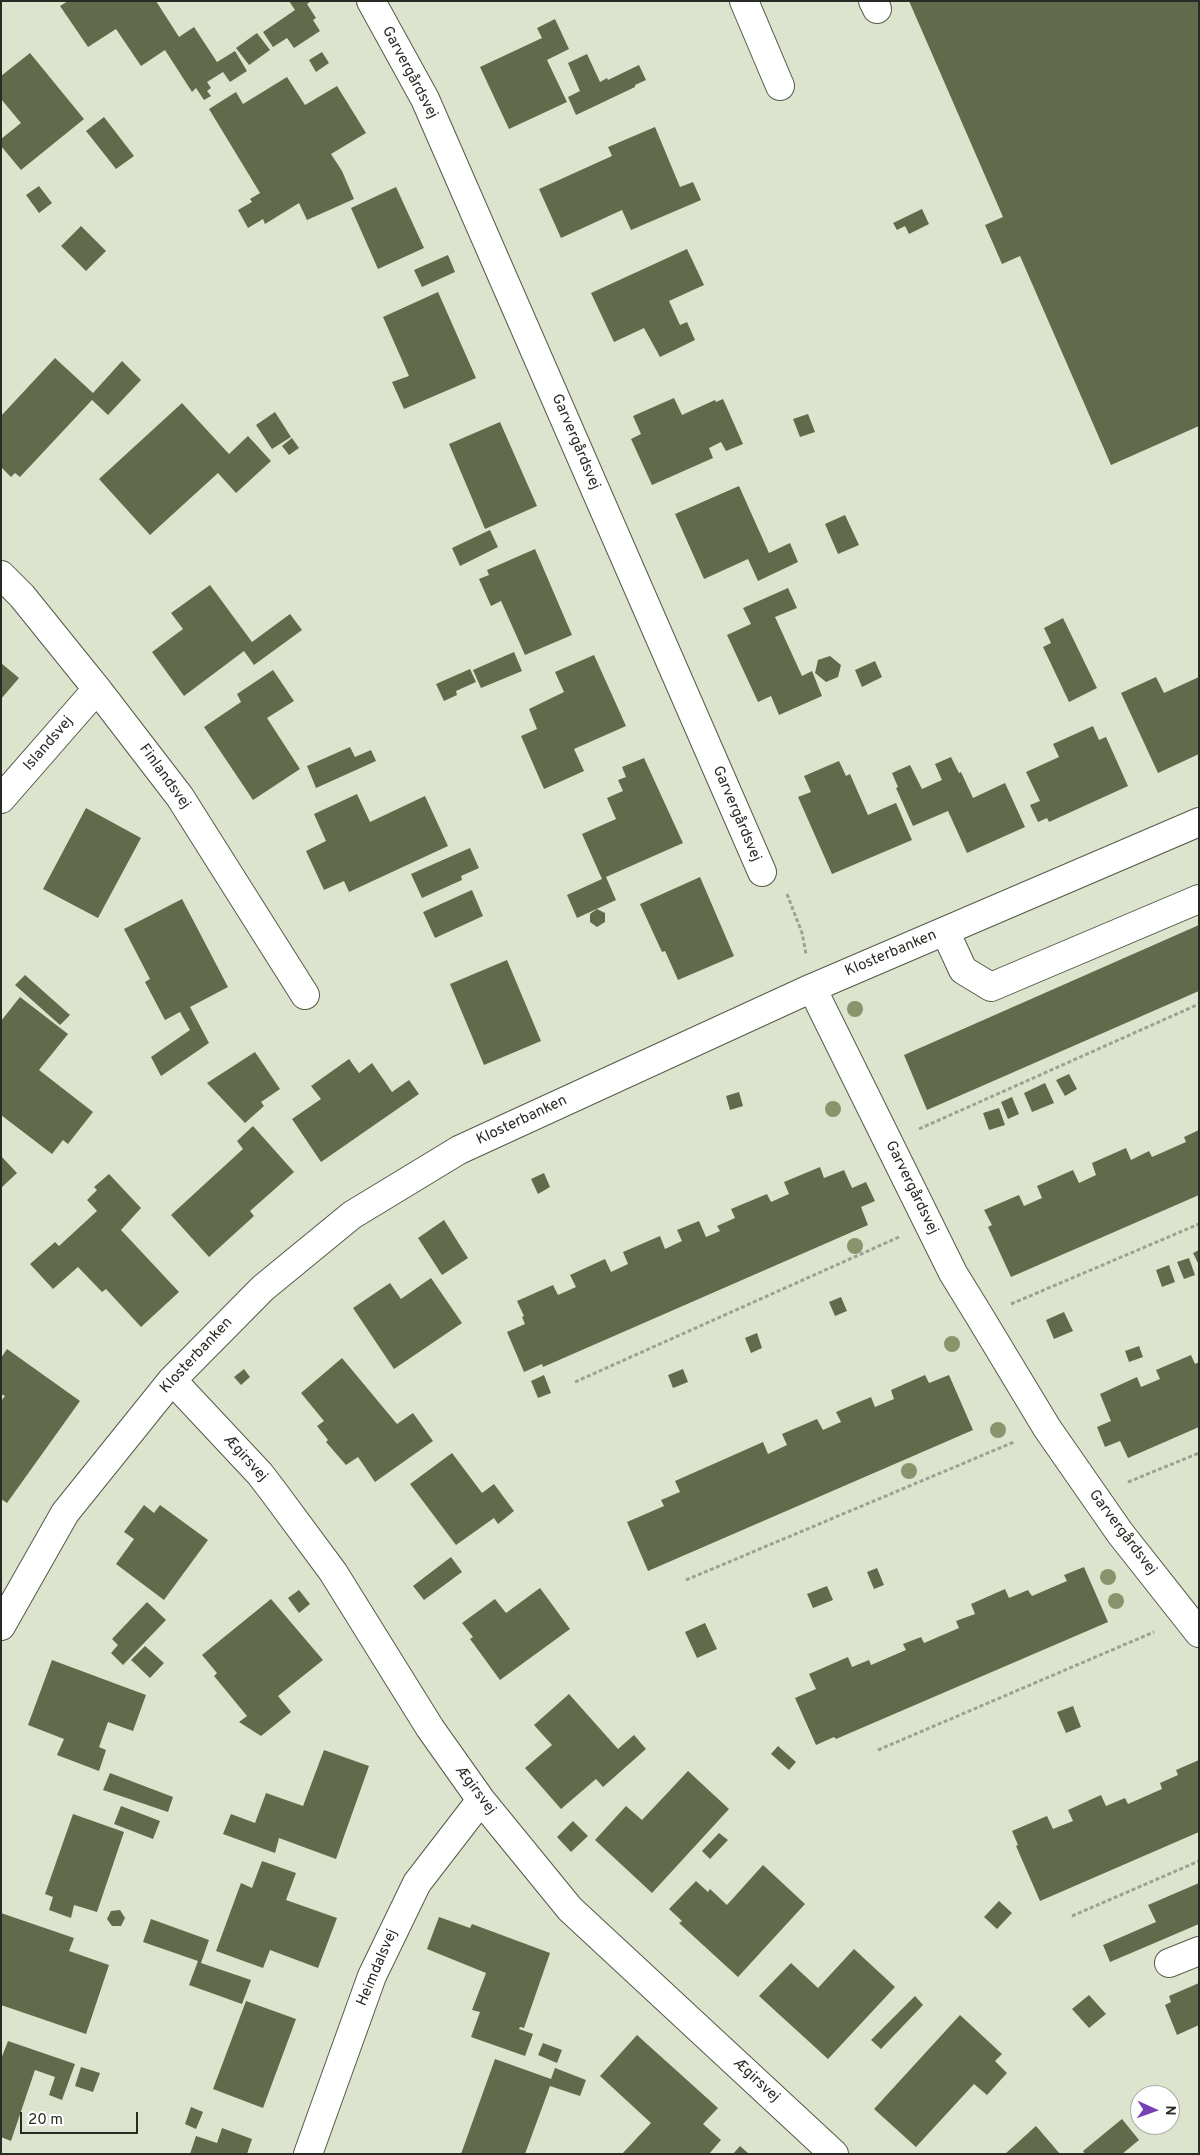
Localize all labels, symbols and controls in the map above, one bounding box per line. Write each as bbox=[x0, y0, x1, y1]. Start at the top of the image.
street label: Garvergårdsvej bbox=[377, 24, 441, 122]
street label: Garvergårdsvej bbox=[547, 391, 603, 493]
street label: Islandsvej bbox=[20, 713, 78, 775]
street label: Finlandsvej bbox=[134, 741, 194, 813]
street label: Garvergårdsvej bbox=[708, 763, 764, 865]
street label: Klosterbanken bbox=[842, 927, 940, 981]
street label: Klosterbanken bbox=[474, 1092, 570, 1150]
street label: Garvergårdsvej bbox=[881, 1138, 941, 1238]
street label: Klosterbanken bbox=[157, 1314, 237, 1398]
street label: Ægirsvej bbox=[219, 1432, 271, 1486]
street label: Garvergårdsvej bbox=[1084, 1487, 1160, 1579]
street label: Ægirsvej bbox=[451, 1763, 499, 1819]
street label: Heimdalsvej bbox=[354, 1927, 402, 2009]
street label: Ægirsvej bbox=[729, 2055, 783, 2107]
north arrow bbox=[1130, 2085, 1180, 2135]
scale bar bbox=[22, 2102, 140, 2134]
text: N bbox=[1161, 2105, 1178, 2116]
text: 20 m bbox=[28, 2111, 63, 2130]

